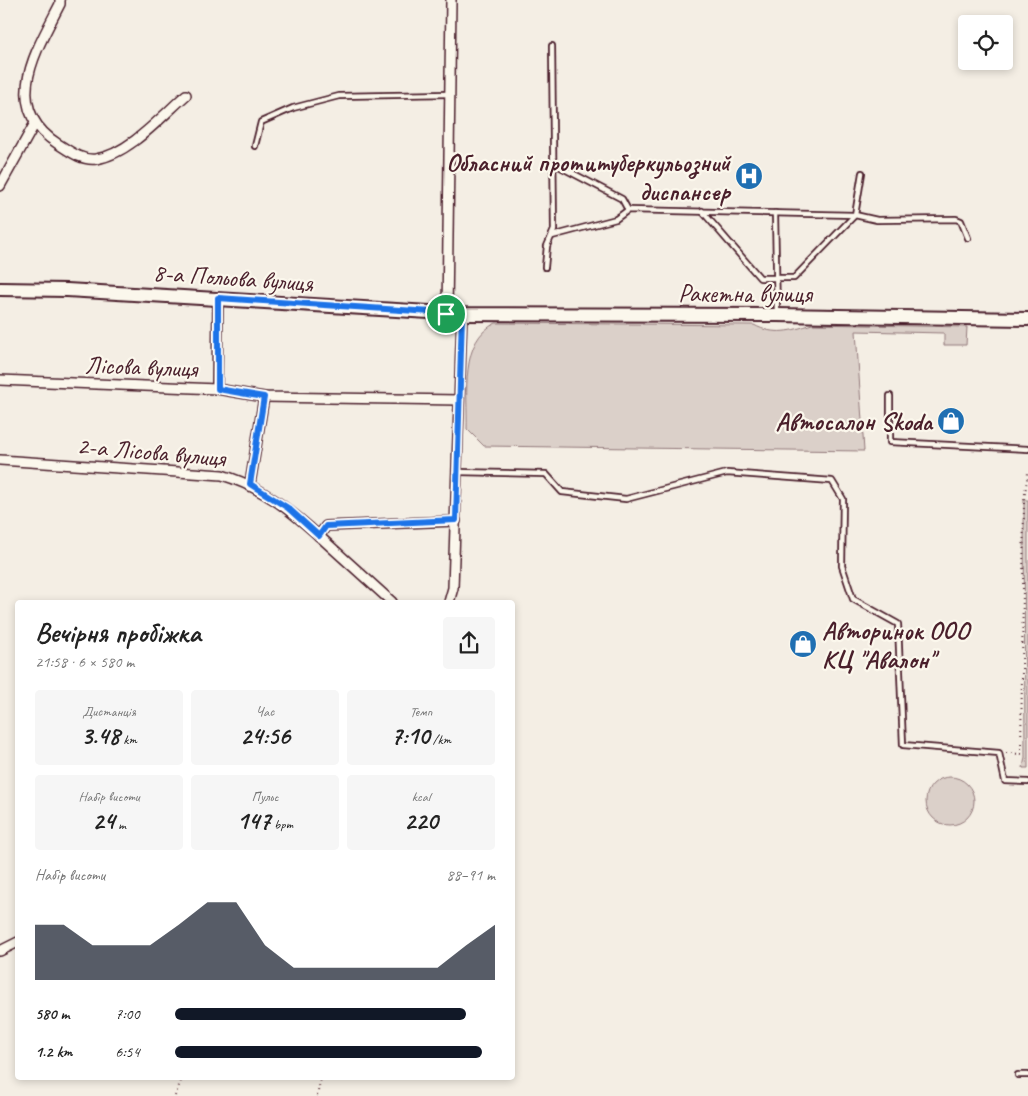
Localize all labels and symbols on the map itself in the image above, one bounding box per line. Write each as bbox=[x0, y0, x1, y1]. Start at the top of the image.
place label: Обласний протитуберкульозний диспансер bbox=[446, 147, 732, 208]
hospital icon: Обласний протитуберкульозний диспансер bbox=[734, 161, 764, 191]
street label: 8-а Польова вулиця bbox=[152, 256, 315, 300]
street label: Ракетна вулиця bbox=[678, 278, 814, 310]
pin bbox=[425, 293, 467, 335]
street label: Лісова вулиця bbox=[84, 349, 200, 385]
place label: Автосалон Skoda bbox=[776, 406, 934, 438]
shop icon: Автосалон Skoda bbox=[936, 406, 966, 436]
street label: 2-а Лісова вулиця bbox=[75, 430, 229, 475]
place label: Авторинок ООО КЦ "Авалон" bbox=[822, 615, 973, 676]
shop icon: Авторинок ООО КЦ "Авалон" bbox=[788, 629, 818, 659]

